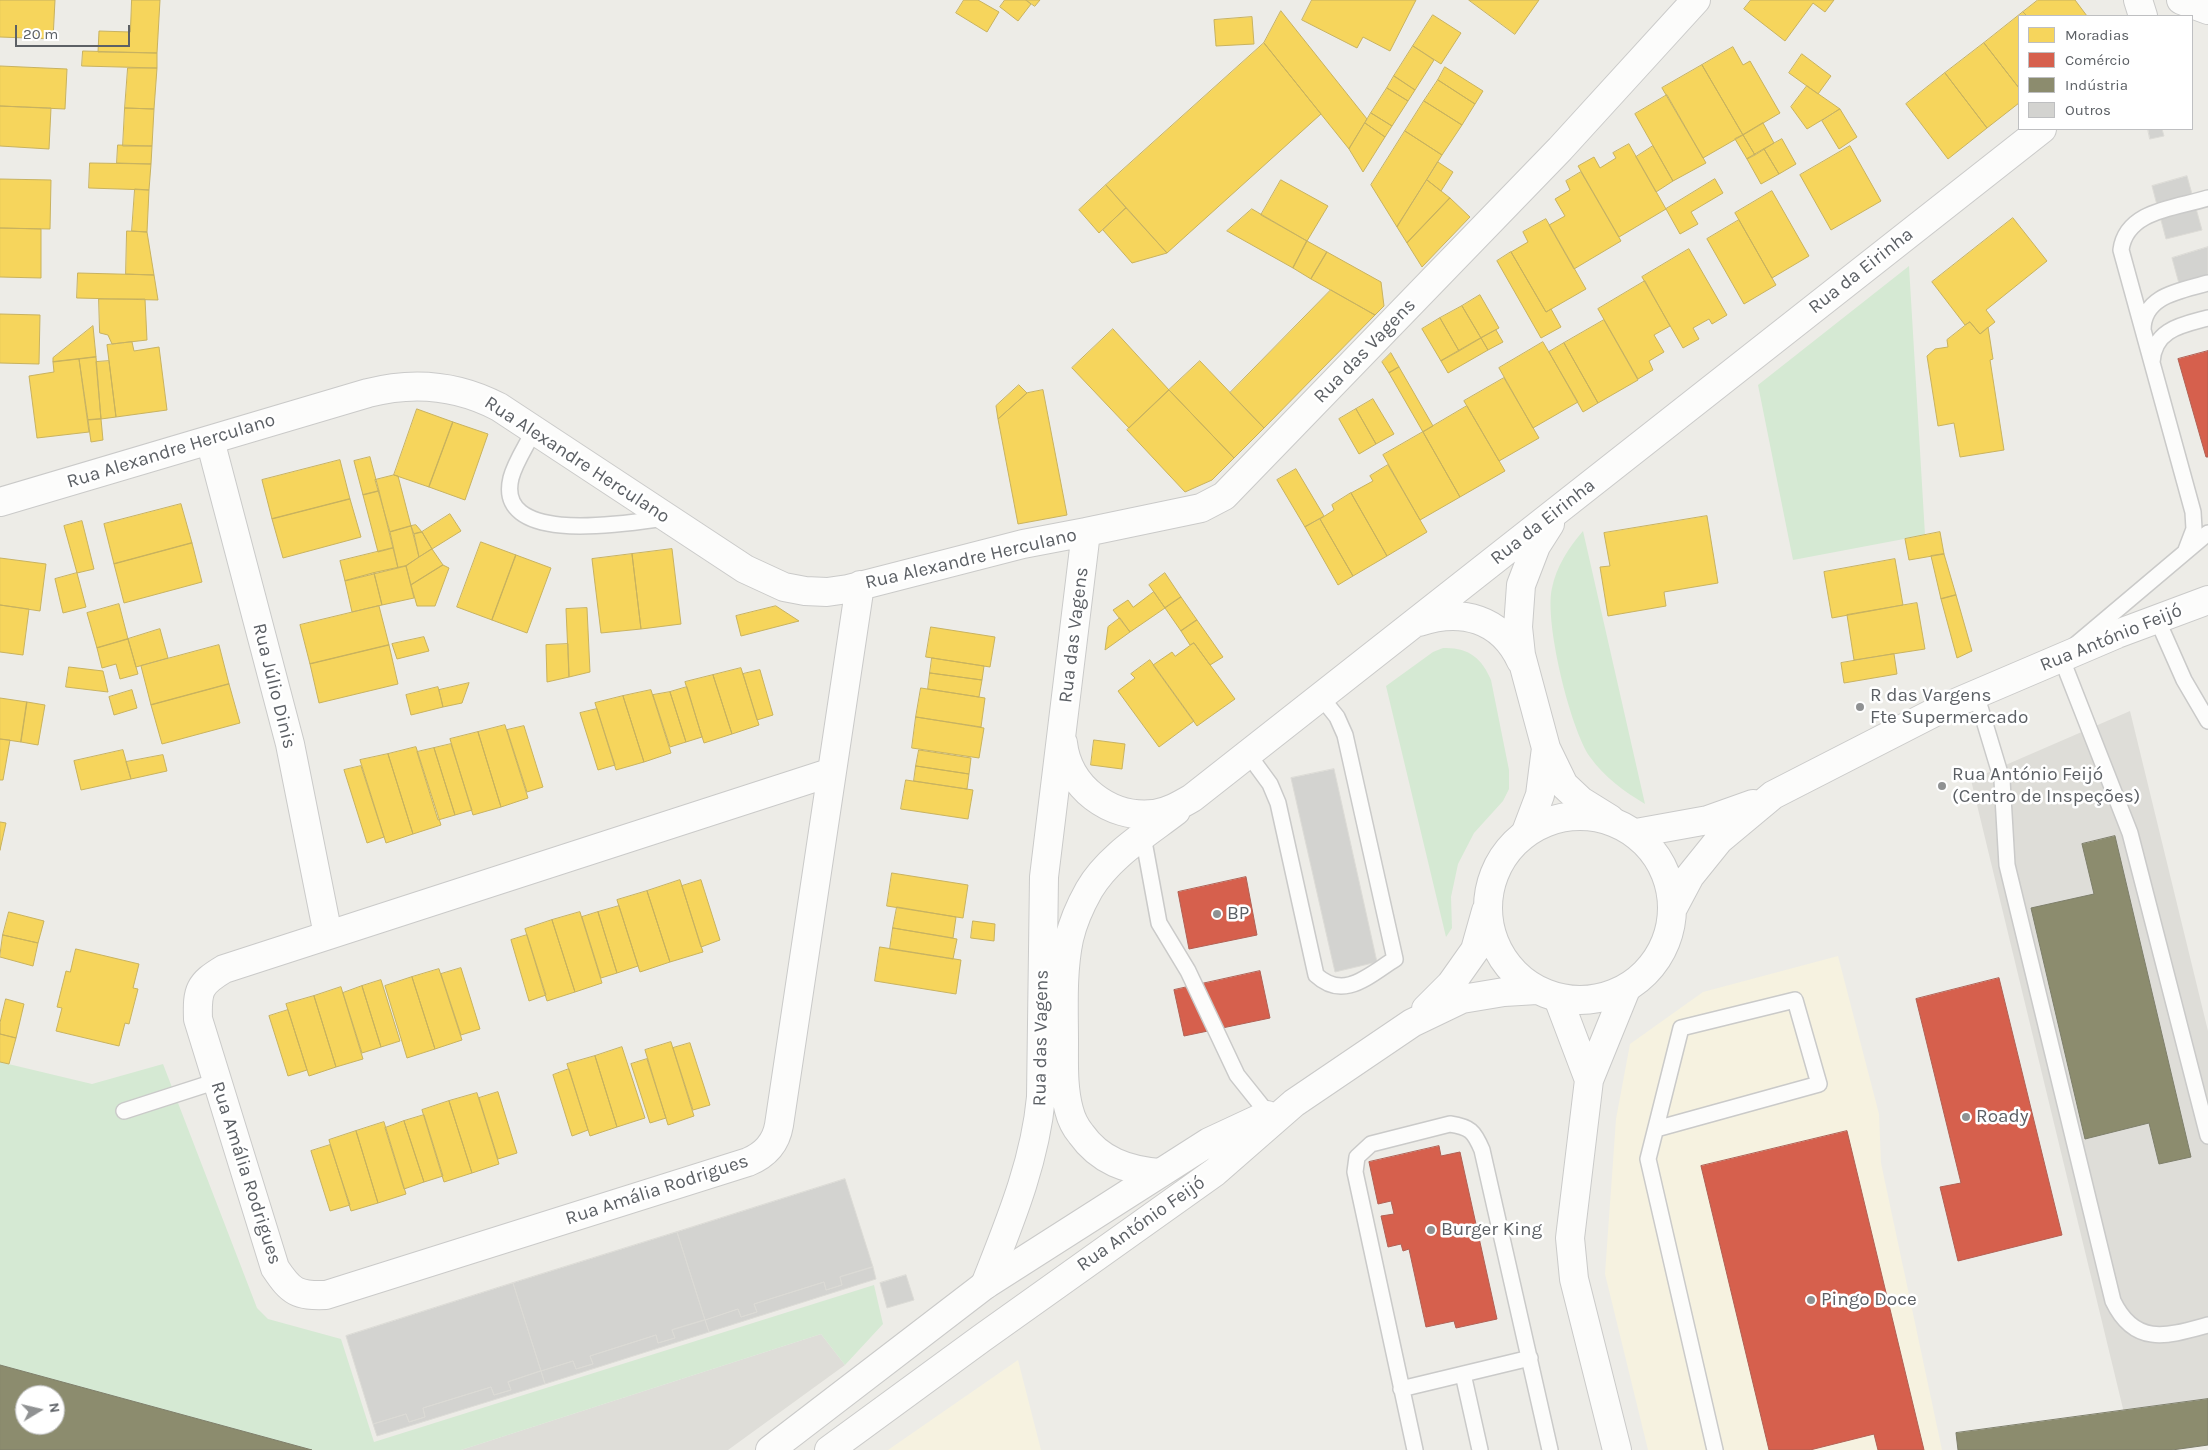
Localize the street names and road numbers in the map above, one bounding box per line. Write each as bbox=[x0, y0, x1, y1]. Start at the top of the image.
street label: Rua da Eirinha bbox=[1804, 223, 1918, 319]
street label: Rua das Vagens bbox=[1309, 294, 1421, 408]
street label: Rua Alexandre Herculano bbox=[480, 392, 674, 528]
street label: Rua Alexandre Herculano bbox=[64, 408, 278, 494]
street label: Rua da Eirinha bbox=[1486, 474, 1600, 570]
street label: Rua Alexandre Herculano bbox=[863, 524, 1079, 594]
street label: Rua das Vagens bbox=[1054, 566, 1094, 704]
street label: Rua António Feijó bbox=[2037, 599, 2185, 677]
street label: Rua Júlio Dinis bbox=[247, 621, 301, 751]
street label: Rua das Vagens bbox=[1028, 969, 1054, 1107]
street label: Rua Amália Rodrigues bbox=[206, 1079, 286, 1267]
street label: Rua Amália Rodrigues bbox=[563, 1150, 751, 1230]
street label: Rua António Feijó bbox=[1073, 1171, 1209, 1277]

